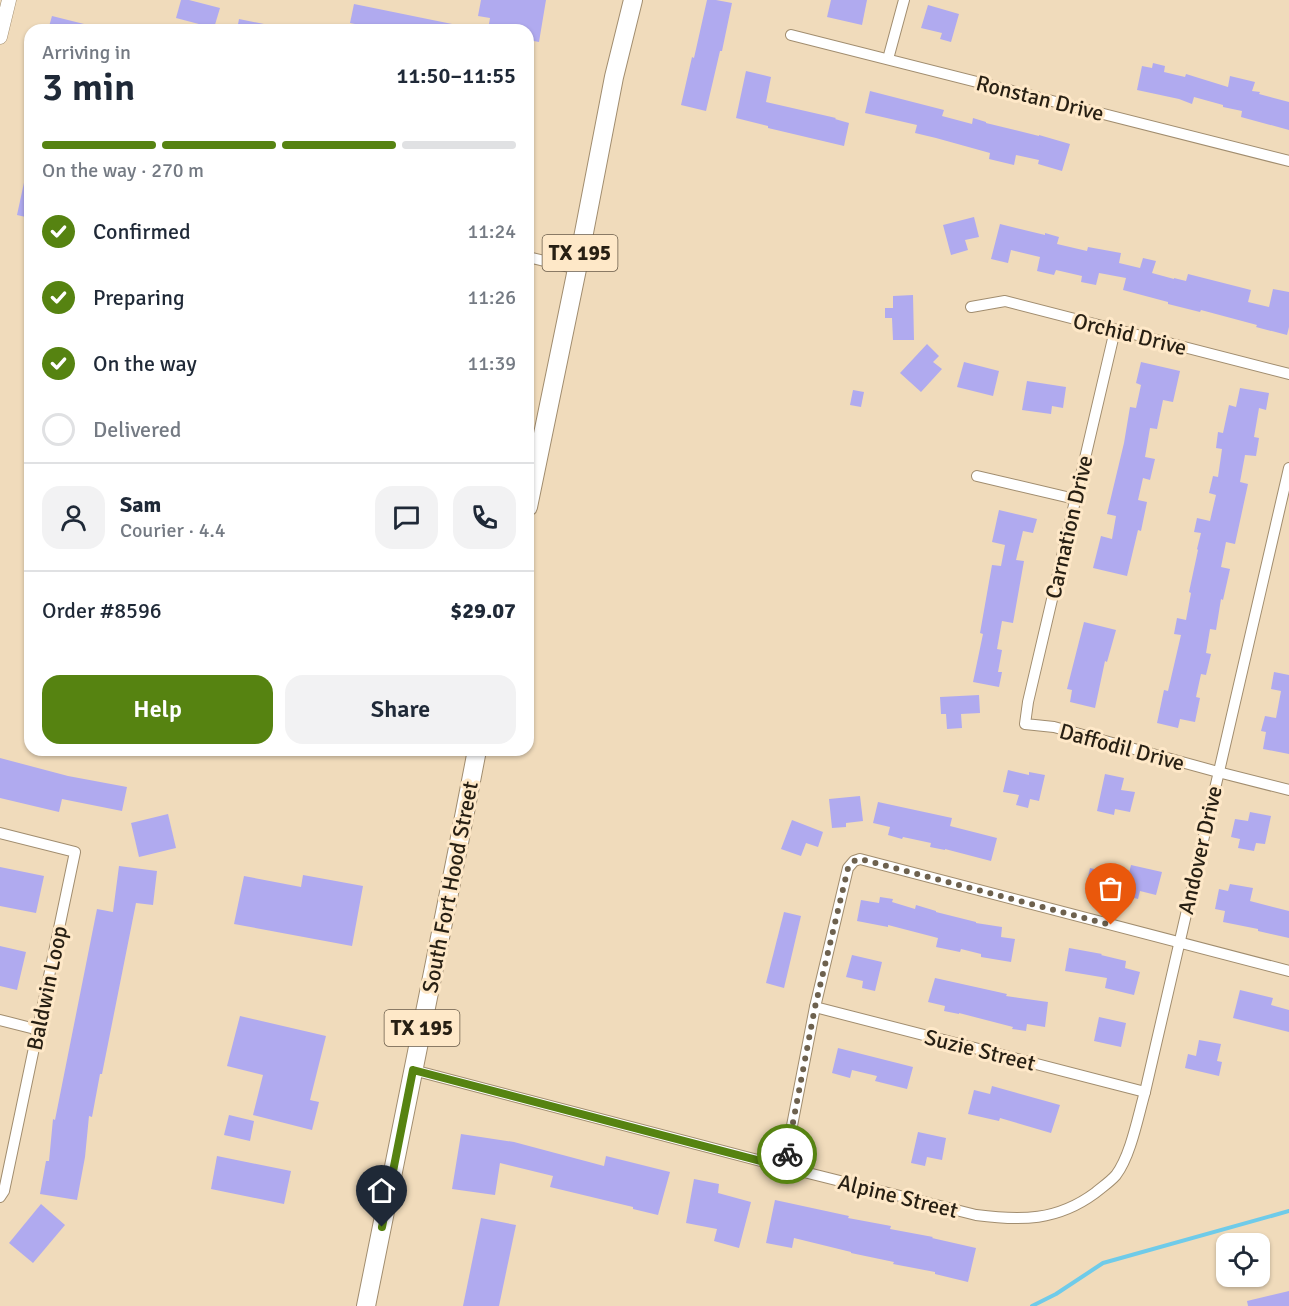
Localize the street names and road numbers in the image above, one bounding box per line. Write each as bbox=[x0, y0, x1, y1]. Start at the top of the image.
street label: Ronstan Drive bbox=[973, 69, 1107, 127]
road number: TX 195 bbox=[542, 235, 618, 271]
street label: Orchid Drive bbox=[1070, 307, 1190, 361]
street label: Carnation Drive bbox=[1039, 453, 1099, 601]
street label: Daffodil Drive bbox=[1056, 717, 1188, 777]
street label: South Fort Hood Street bbox=[416, 779, 484, 995]
street label: Andover Drive bbox=[1172, 783, 1228, 917]
street label: Baldwin Loop bbox=[21, 923, 73, 1053]
road number: TX 195 bbox=[384, 1010, 460, 1046]
street label: Suzie Street bbox=[922, 1023, 1038, 1077]
street label: Alpine Street bbox=[835, 1168, 961, 1224]

